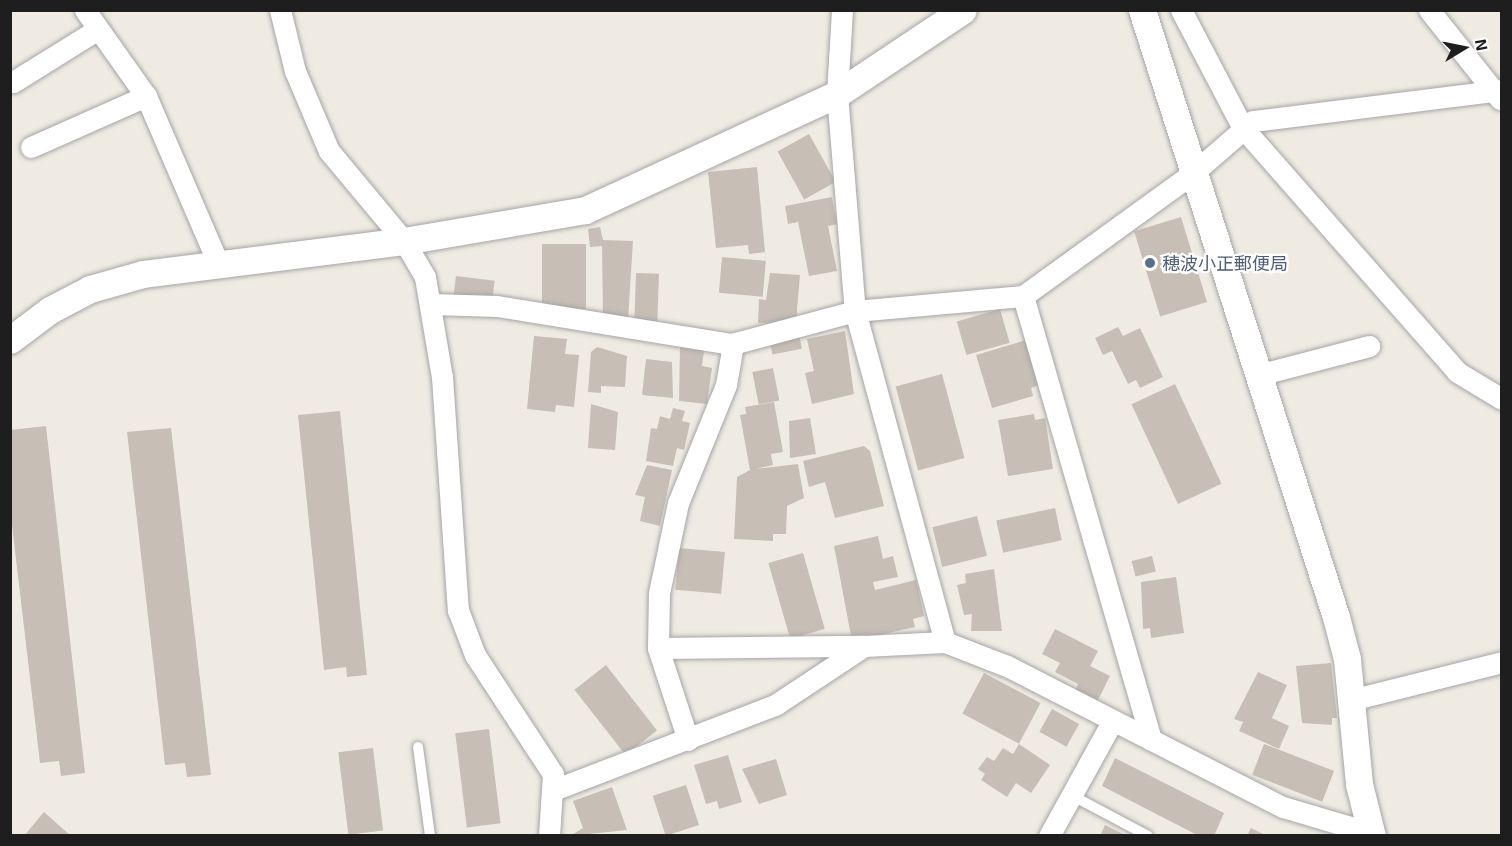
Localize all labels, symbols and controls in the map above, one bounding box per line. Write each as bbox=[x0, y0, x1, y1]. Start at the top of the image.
north arrow bbox=[1434, 18, 1494, 78]
text: N bbox=[1472, 37, 1493, 52]
place label: 穂波小正郵便局 bbox=[1162, 252, 1288, 274]
marker: 穂波小正郵便局 bbox=[1143, 256, 1157, 270]

